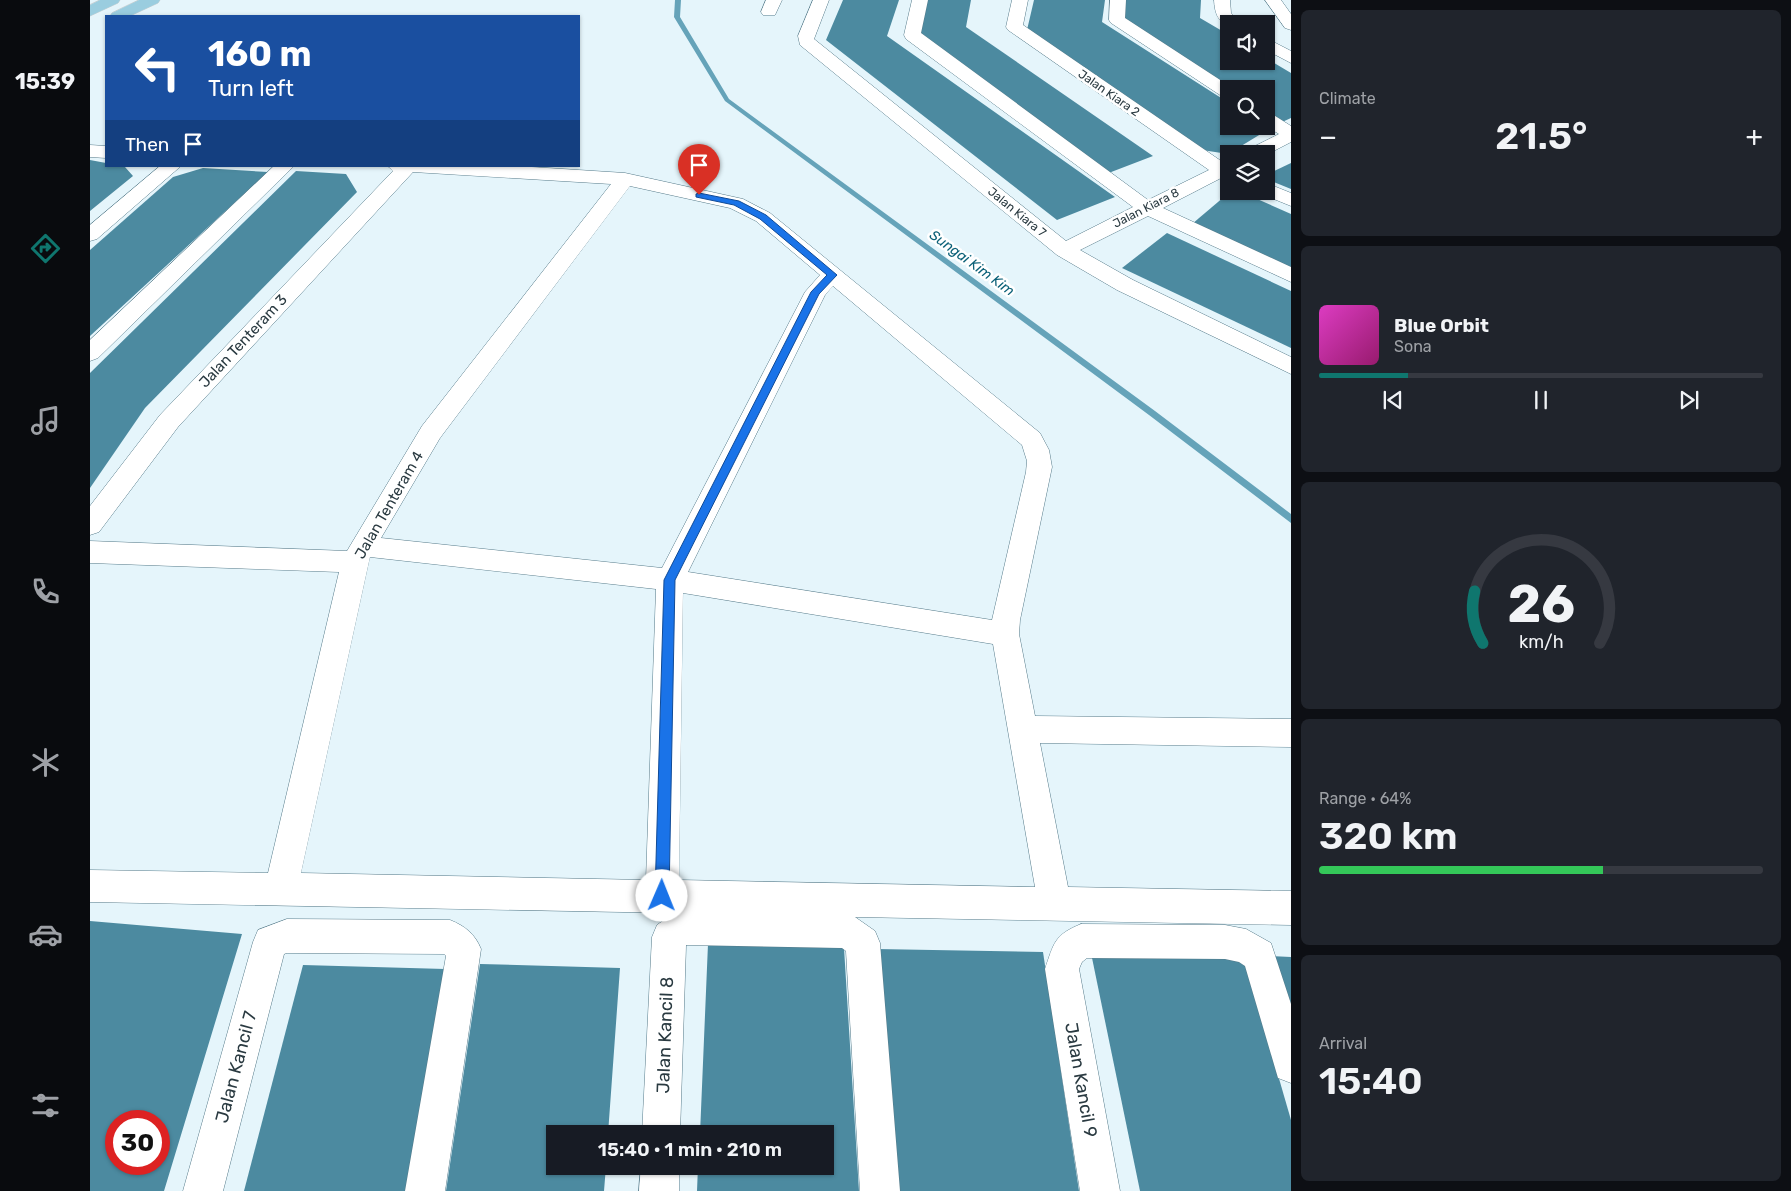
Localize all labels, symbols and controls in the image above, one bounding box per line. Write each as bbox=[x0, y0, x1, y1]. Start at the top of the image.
map controls bbox=[1220, 15, 1275, 200]
button: sound bbox=[1220, 15, 1275, 70]
text: 160 m bbox=[208, 33, 312, 75]
icon: left bbox=[125, 35, 190, 100]
street label: Jalan Kiara 2 bbox=[1076, 67, 1142, 119]
text: 15:39 bbox=[15, 68, 75, 95]
text: Turn left bbox=[208, 75, 294, 102]
button: search bbox=[1220, 80, 1275, 135]
text: Climate bbox=[1319, 89, 1376, 108]
text: 21.5° bbox=[1495, 113, 1587, 159]
text: − bbox=[1319, 120, 1337, 153]
text: + bbox=[1746, 120, 1763, 153]
icon: arrive bbox=[179, 130, 207, 158]
text: Then bbox=[125, 133, 169, 156]
pin bbox=[678, 144, 720, 195]
button: layers bbox=[1220, 145, 1275, 200]
icon: arrive bbox=[685, 151, 713, 179]
street label: Jalan Kiara 7 bbox=[985, 184, 1049, 240]
street label: Jalan Kiara 8 bbox=[1111, 185, 1181, 231]
water label: Sungai Kim Kim bbox=[926, 227, 1018, 299]
icon: directions bbox=[28, 231, 63, 266]
street label: Jalan Tenteram 3 bbox=[195, 291, 291, 391]
text: Blue Orbit bbox=[1394, 314, 1489, 337]
text: Sona bbox=[1394, 337, 1432, 356]
icon: previous bbox=[1379, 386, 1407, 414]
icon: pause bbox=[1527, 386, 1555, 414]
icon: next bbox=[1675, 386, 1703, 414]
icon: music bbox=[28, 403, 63, 438]
street label: Jalan Tenteram 4 bbox=[351, 448, 427, 562]
text: 26 bbox=[1507, 573, 1575, 635]
icon: phone bbox=[28, 574, 63, 609]
text: km/h bbox=[1519, 631, 1563, 652]
icon: climate bbox=[28, 745, 63, 780]
text: Range · 64% bbox=[1319, 789, 1411, 808]
text: 320 km bbox=[1319, 813, 1457, 859]
position arrow bbox=[635, 869, 687, 921]
icon: car bbox=[28, 917, 63, 952]
street label: Jalan Kancil 8 bbox=[652, 976, 678, 1094]
street label: Jalan Kancil 7 bbox=[211, 1009, 261, 1125]
street label: Jalan Kancil 9 bbox=[1060, 1021, 1102, 1139]
text: Arrival bbox=[1319, 1034, 1367, 1053]
text: 15:40 bbox=[1319, 1058, 1423, 1104]
icon: filters bbox=[28, 1088, 63, 1123]
speed limit sign: 30 bbox=[105, 1110, 170, 1175]
text: 15:40 · 1 min · 210 m bbox=[598, 1138, 782, 1161]

